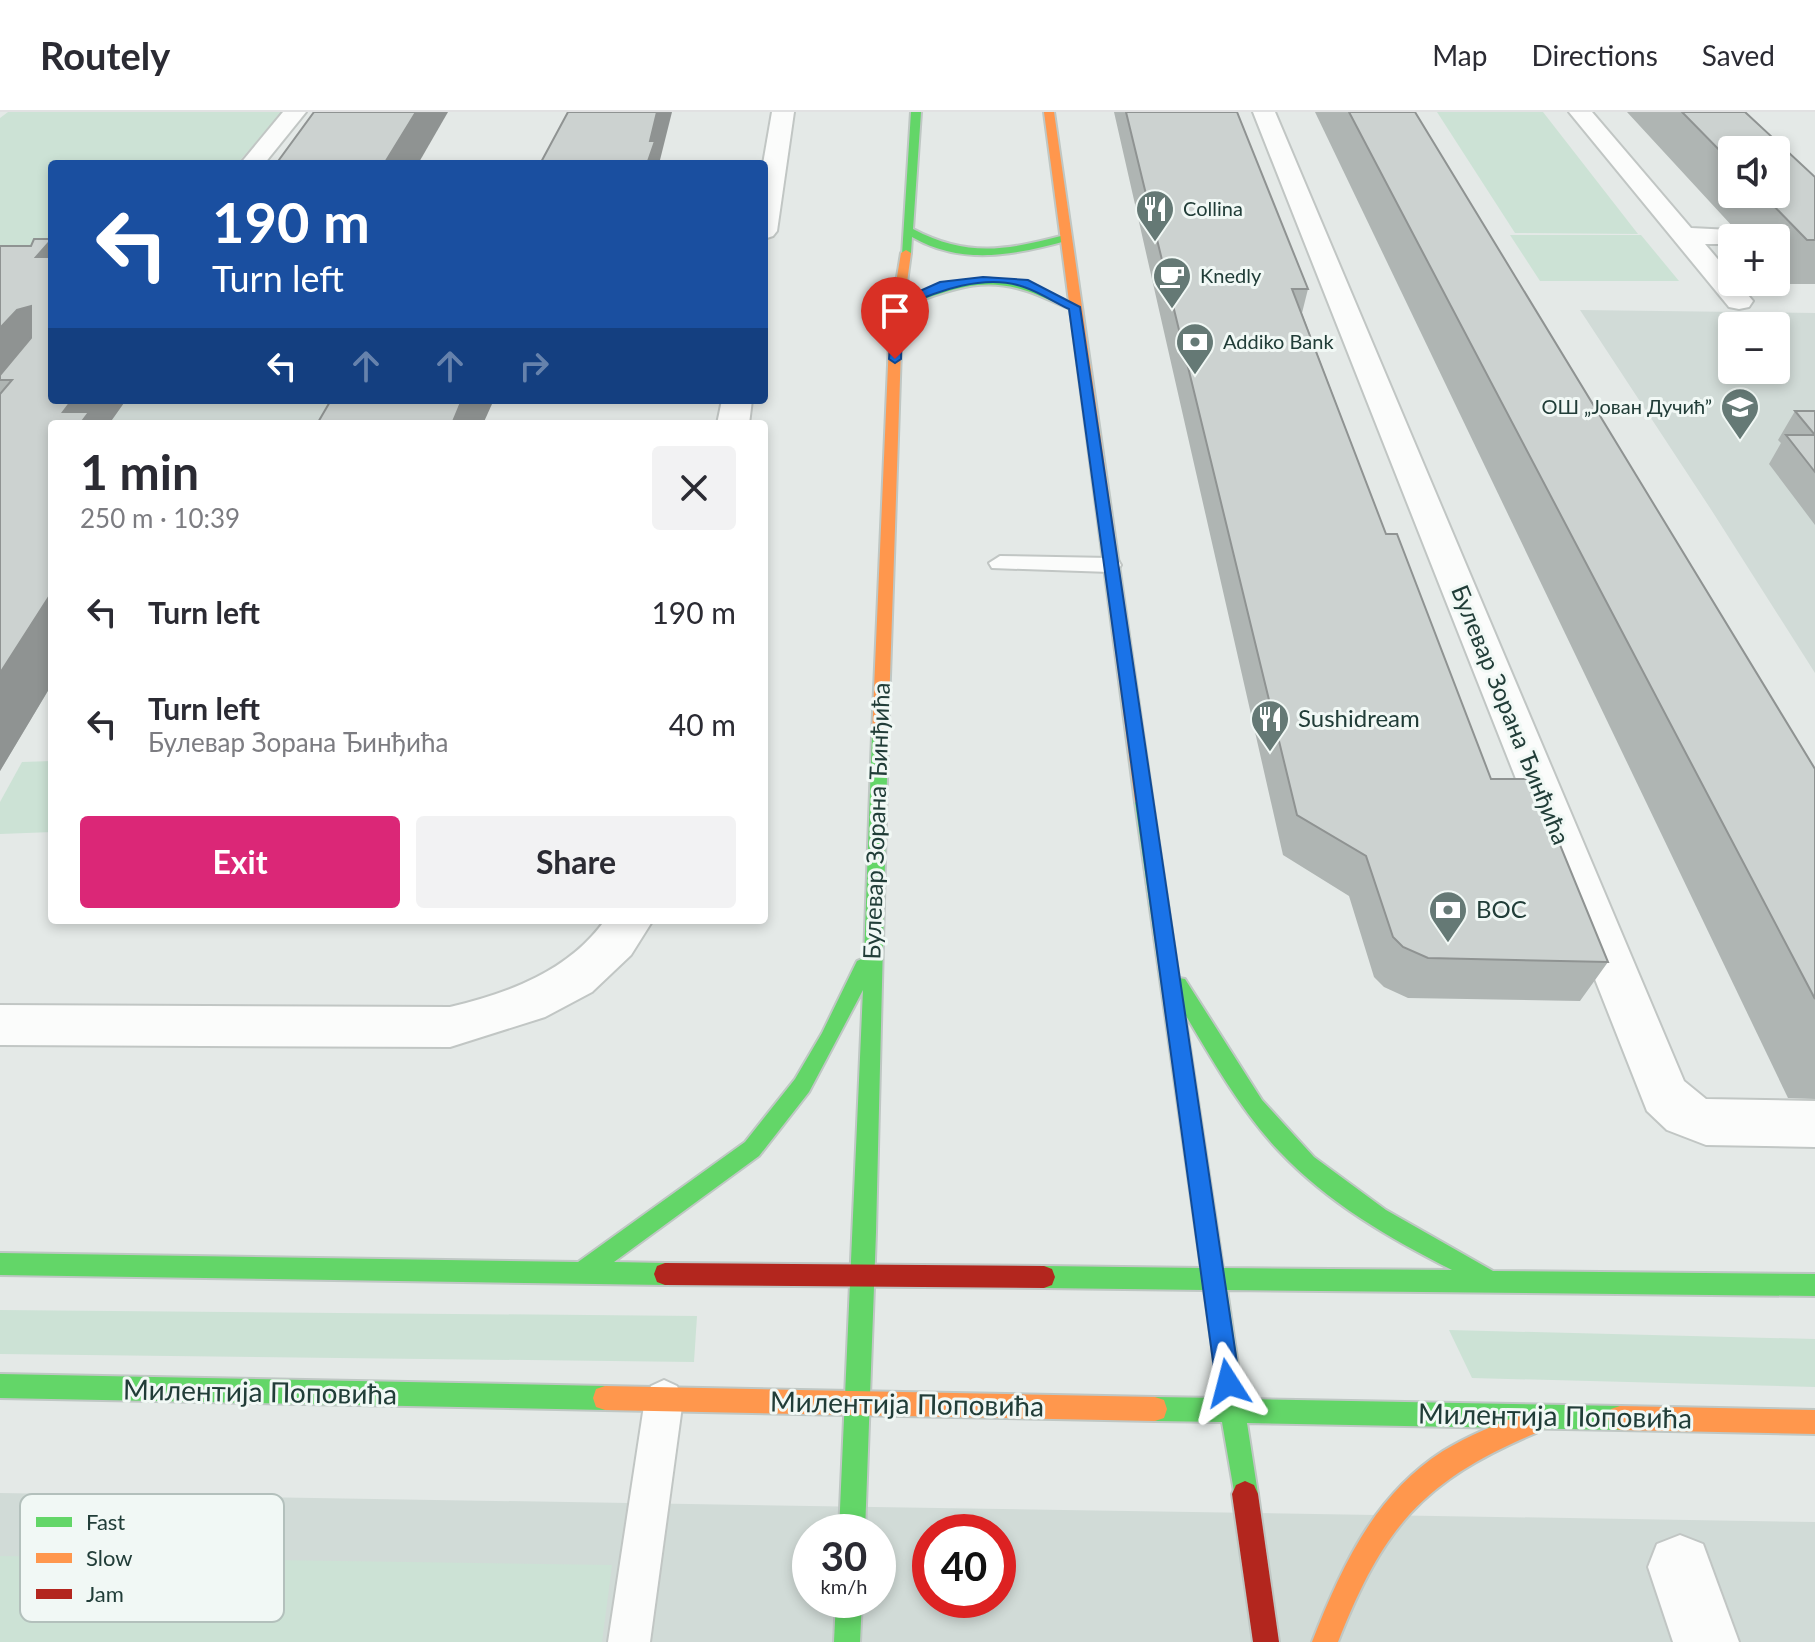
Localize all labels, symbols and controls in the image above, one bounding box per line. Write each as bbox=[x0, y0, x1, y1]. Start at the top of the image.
text: Routely bbox=[40, 32, 170, 78]
text: Map bbox=[1432, 38, 1487, 72]
text: Directions bbox=[1531, 38, 1658, 72]
text: Saved bbox=[1702, 38, 1775, 72]
map controls bbox=[1718, 136, 1790, 384]
button: sound bbox=[1718, 136, 1790, 208]
text: 190 m bbox=[212, 188, 370, 255]
restaurant icon: Collina bbox=[1134, 188, 1176, 243]
icon: left bbox=[80, 192, 184, 296]
place label: Collina bbox=[1183, 196, 1243, 220]
button: + bbox=[1718, 224, 1790, 296]
cafe icon: Knedly bbox=[1151, 255, 1193, 310]
text: Turn left bbox=[212, 256, 344, 300]
place label: Knedly bbox=[1200, 263, 1262, 287]
pin bbox=[861, 277, 929, 359]
icon: arrive bbox=[873, 289, 917, 333]
button: − bbox=[1718, 312, 1790, 384]
bank icon: Addiko Bank bbox=[1174, 321, 1216, 376]
place label: Addiko Bank bbox=[1223, 329, 1334, 353]
icon: left bbox=[260, 344, 304, 388]
icon: ahead bbox=[344, 344, 388, 388]
icon: ahead bbox=[428, 344, 472, 388]
icon: right bbox=[512, 344, 556, 388]
school or university icon: ОШ „Јован Дучић” bbox=[1719, 386, 1761, 441]
place label: ОШ „Јован Дучић” bbox=[1541, 394, 1712, 418]
text: 1 min bbox=[80, 443, 199, 500]
button: close bbox=[652, 446, 736, 530]
text: 250 m · 10:39 bbox=[80, 502, 240, 534]
street label: Булевар Зорана Ђинђића bbox=[1446, 580, 1577, 848]
icon: left bbox=[80, 590, 124, 634]
text: Turn left bbox=[148, 594, 260, 630]
text: 190 m bbox=[651, 594, 736, 630]
street label: Булевар Зорана Ђинђића bbox=[856, 682, 895, 960]
text: Turn left bbox=[148, 690, 260, 726]
restaurant icon: Sushidream bbox=[1249, 698, 1291, 753]
icon: left bbox=[80, 702, 124, 746]
place label: Sushidream bbox=[1298, 703, 1420, 732]
text: 40 m bbox=[669, 706, 736, 742]
text: Булевар Зорана Ђинђића bbox=[148, 726, 448, 758]
button: Exit bbox=[80, 816, 400, 908]
button: Share bbox=[416, 816, 736, 908]
bank icon: BOC bbox=[1427, 889, 1469, 944]
place label: BOC bbox=[1476, 894, 1527, 923]
position arrow bbox=[1186, 1341, 1270, 1425]
street label: Милентија Поповића bbox=[123, 1372, 397, 1410]
street label: Милентија Поповића bbox=[770, 1384, 1044, 1422]
street label: Милентија Поповића bbox=[1418, 1396, 1692, 1434]
legend bbox=[20, 1494, 284, 1622]
text: Fast bbox=[86, 1508, 125, 1535]
speed limit sign: 40 bbox=[912, 1514, 1016, 1618]
text: 30 bbox=[821, 1532, 867, 1580]
text: Slow bbox=[86, 1544, 133, 1571]
text: km/h bbox=[821, 1574, 867, 1598]
text: Jam bbox=[86, 1580, 124, 1607]

